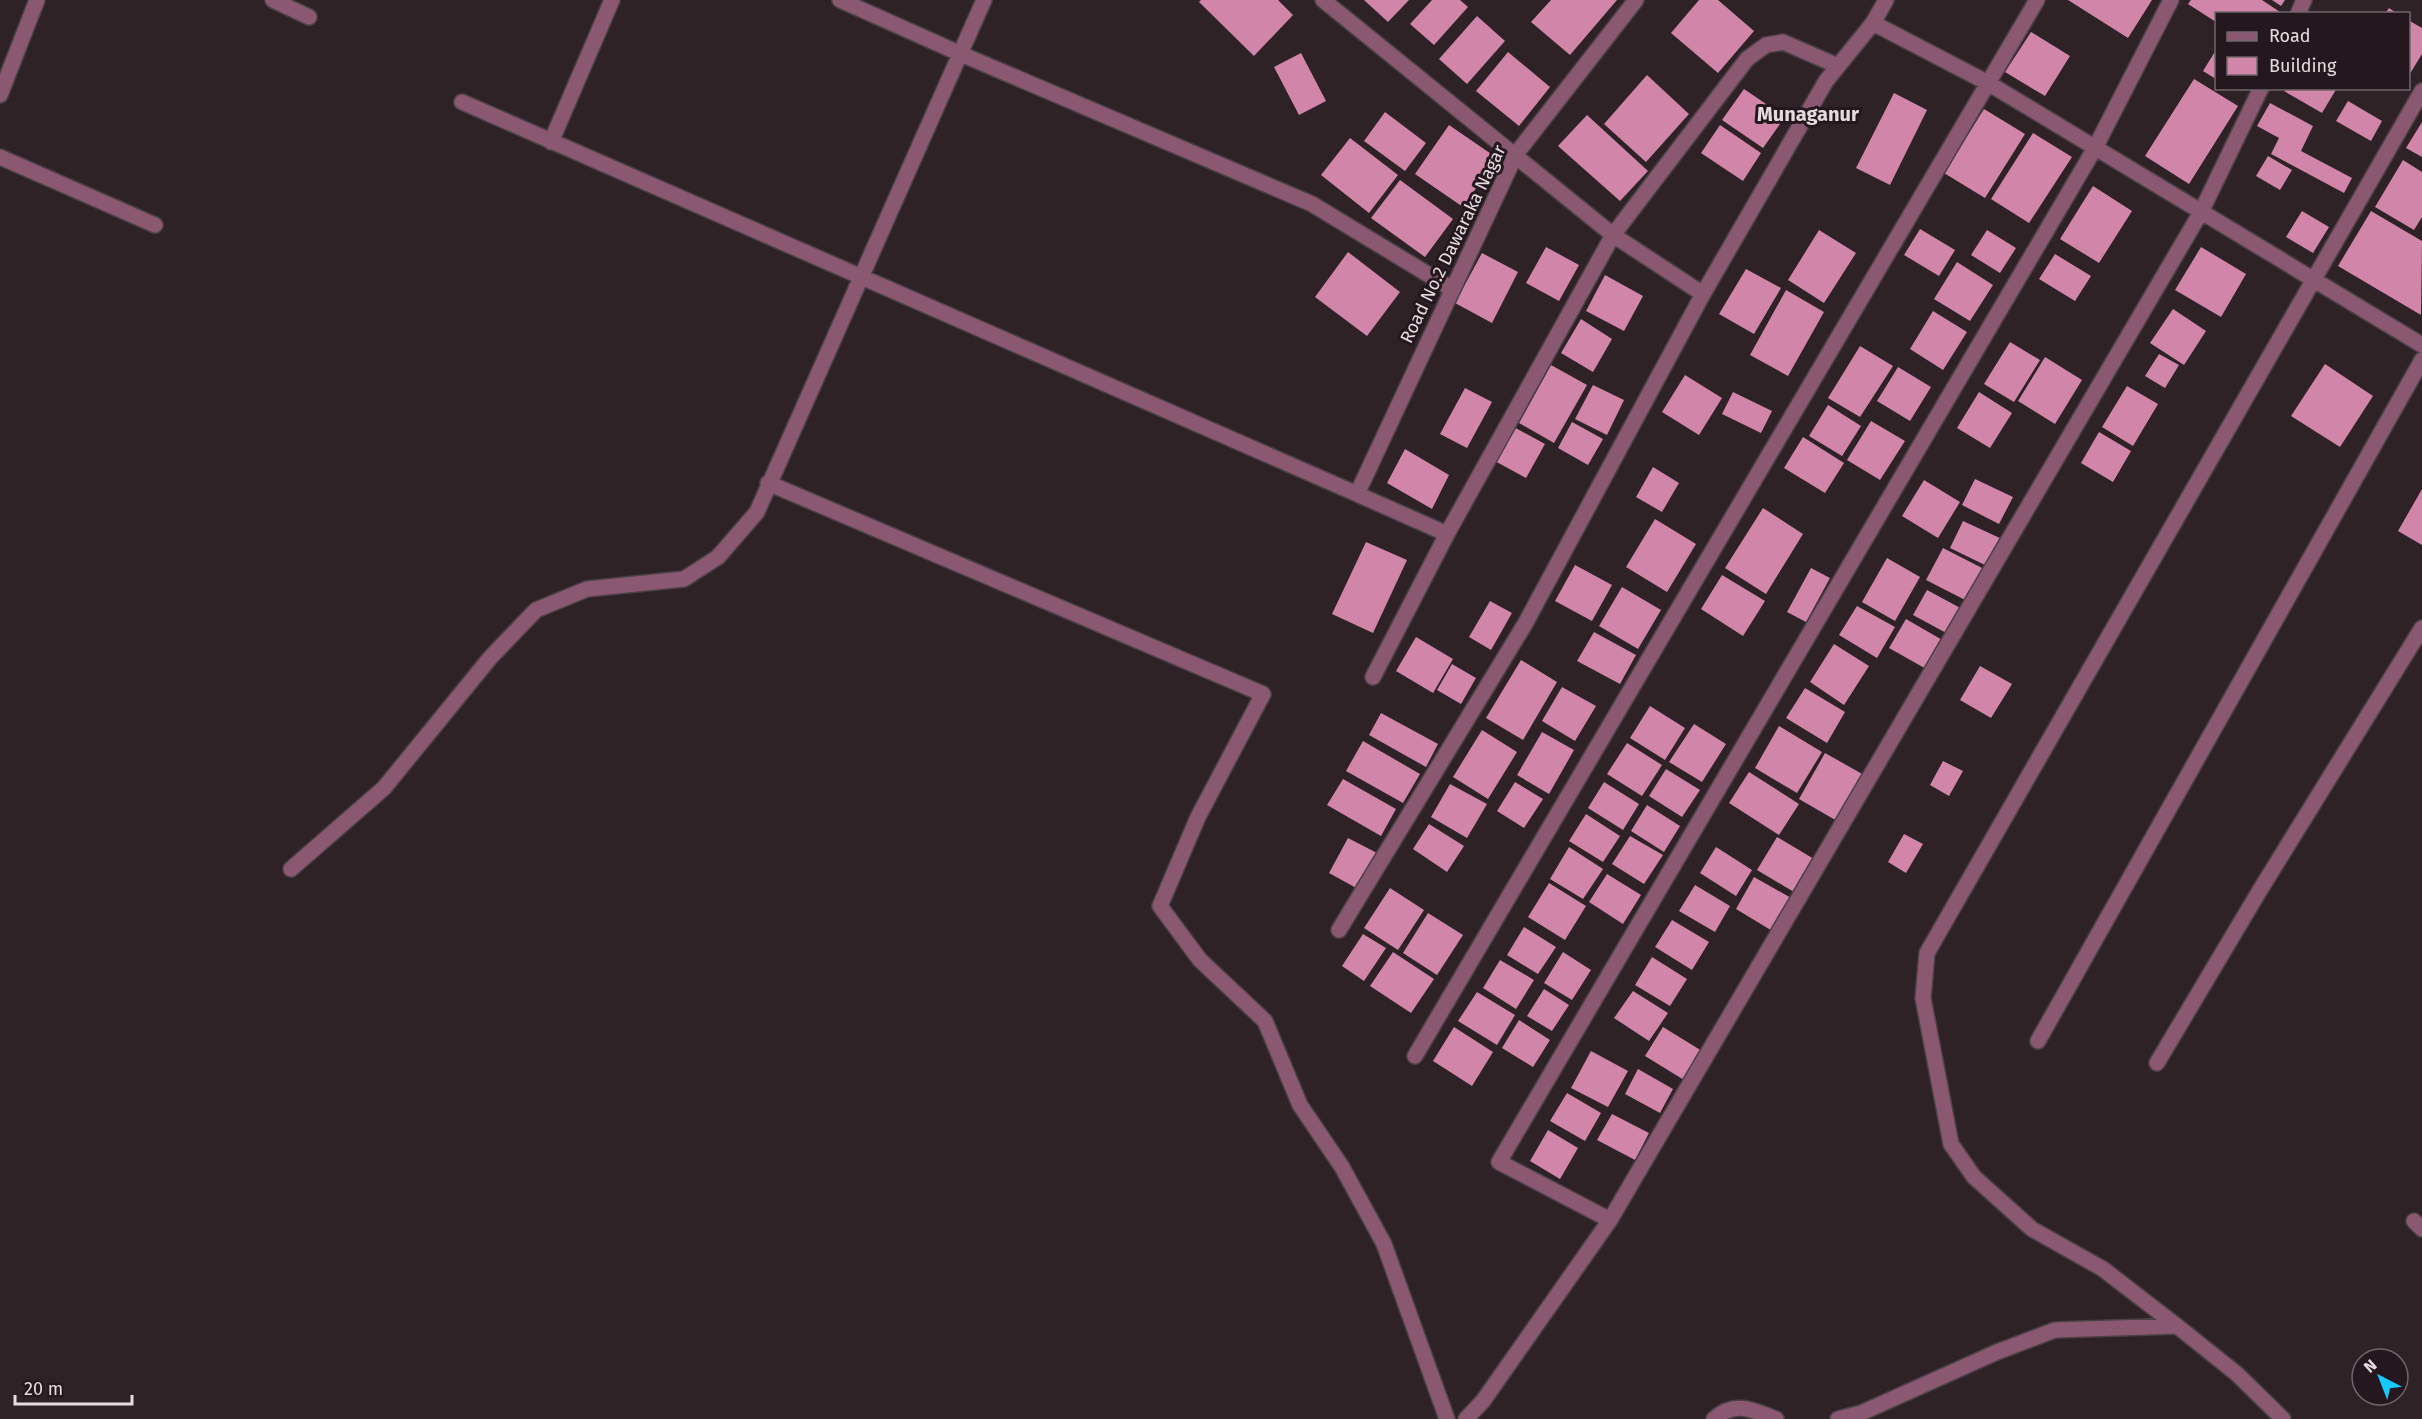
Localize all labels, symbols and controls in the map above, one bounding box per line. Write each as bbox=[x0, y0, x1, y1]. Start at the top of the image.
legend bbox=[2215, 12, 2410, 90]
text: Road bbox=[2269, 25, 2311, 47]
text: Building bbox=[2269, 55, 2337, 77]
district label: Munaganur bbox=[1757, 102, 1860, 126]
street label: Road No.2 Dawaraka Nagar bbox=[1395, 141, 1511, 347]
north arrow bbox=[2350, 1347, 2410, 1407]
text: N bbox=[2360, 1356, 2381, 1377]
scale bar bbox=[15, 1368, 132, 1406]
text: 20 m bbox=[24, 1378, 63, 1400]

